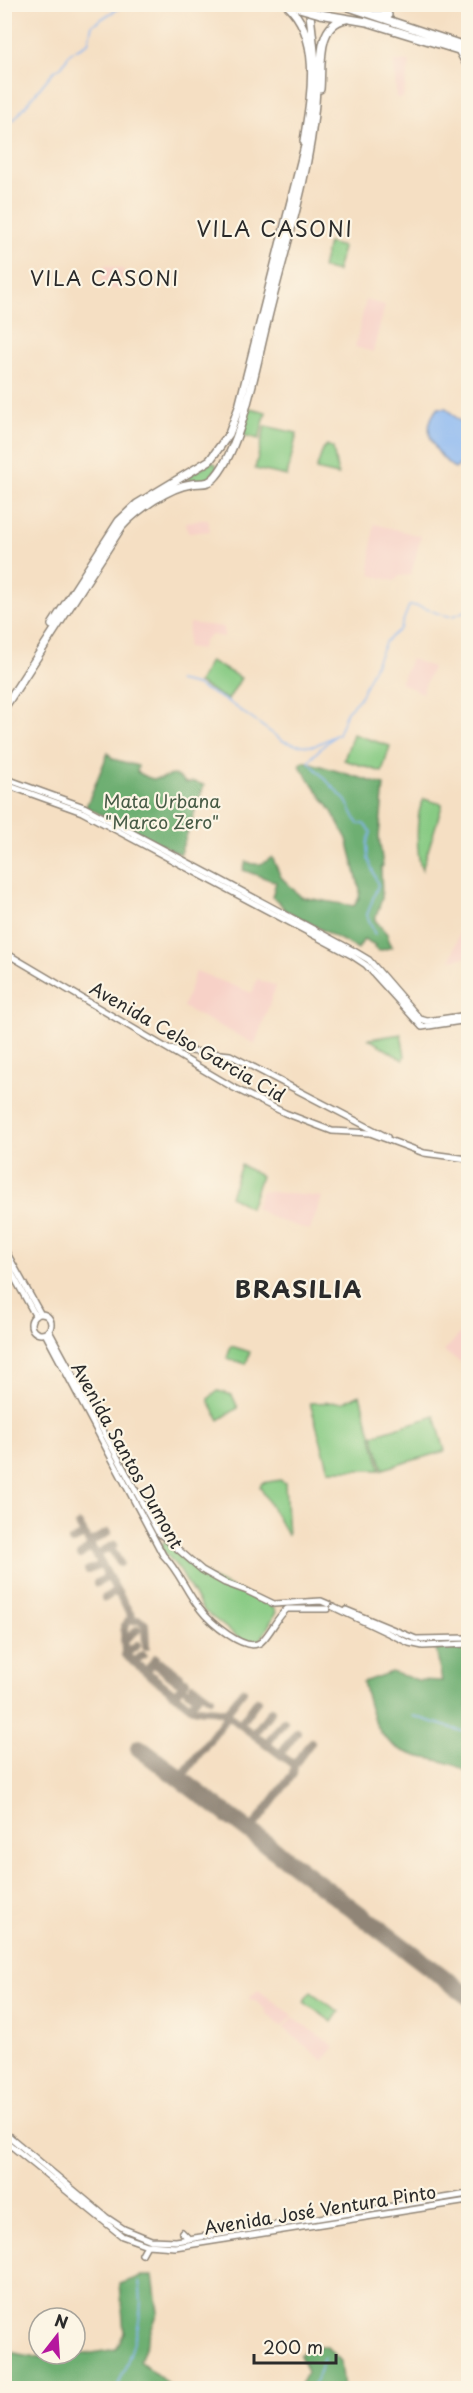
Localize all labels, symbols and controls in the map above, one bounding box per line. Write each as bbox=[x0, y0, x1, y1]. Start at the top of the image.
district label: VILA CASONI bbox=[197, 212, 353, 244]
district label: VILA CASONI bbox=[30, 263, 180, 293]
park label: Mata Urbana "Marco Zero" bbox=[104, 787, 221, 835]
street label: Avenida Celso Garcia Cid bbox=[85, 974, 291, 1108]
district label: BRASILIA bbox=[235, 1270, 363, 1306]
street label: Avenida Santos Dumont bbox=[65, 1357, 191, 1553]
street label: Avenida José Ventura Pinto bbox=[202, 2177, 438, 2241]
north arrow bbox=[27, 2306, 87, 2366]
text: N bbox=[52, 2307, 71, 2334]
scale bar bbox=[254, 2327, 336, 2365]
text: 200 m bbox=[263, 2333, 323, 2360]

